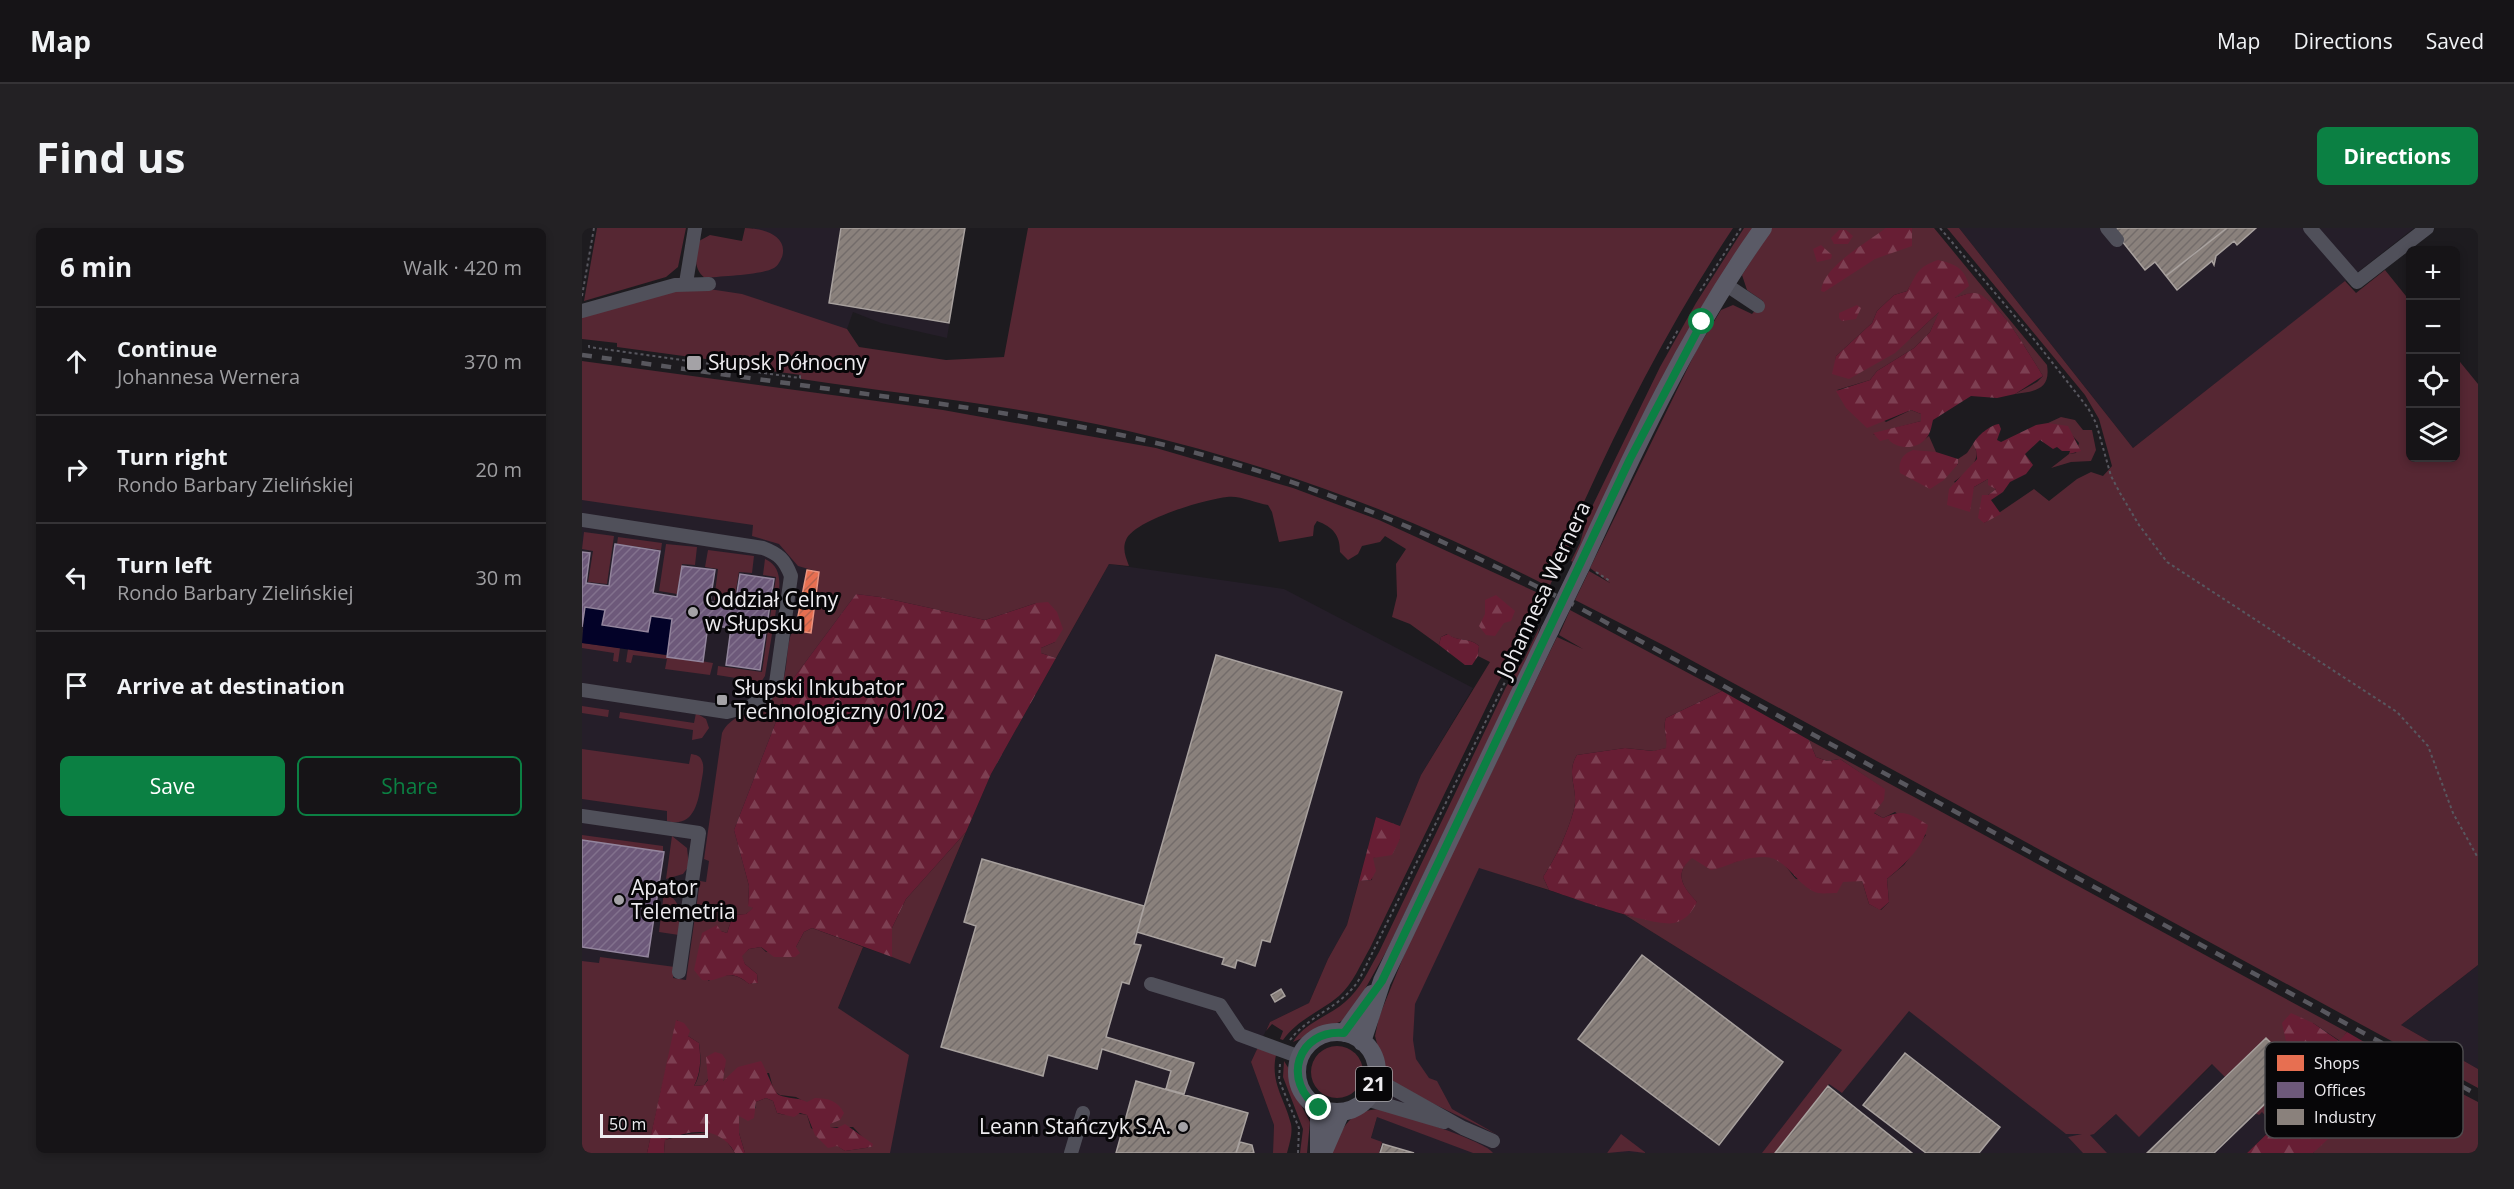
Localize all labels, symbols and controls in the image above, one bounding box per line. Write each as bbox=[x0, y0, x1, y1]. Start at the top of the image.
text: Map bbox=[30, 22, 91, 60]
text: Map bbox=[2217, 27, 2260, 55]
text: Directions bbox=[2293, 27, 2393, 55]
text: Saved bbox=[2426, 27, 2484, 55]
button: Directions bbox=[2317, 127, 2478, 185]
text: Find us bbox=[36, 128, 185, 185]
map controls bbox=[2406, 246, 2460, 462]
button: + bbox=[2406, 246, 2460, 300]
text: 6 min bbox=[60, 249, 132, 285]
text: Walk · 420 m bbox=[403, 254, 522, 281]
button: − bbox=[2406, 300, 2460, 354]
route start bbox=[1688, 308, 1714, 334]
text: Continue bbox=[117, 333, 217, 363]
icon: ahead bbox=[60, 345, 93, 378]
text: 370 m bbox=[464, 348, 522, 375]
place label: Słupsk Północny bbox=[708, 348, 867, 376]
marker: Słupsk Północny bbox=[685, 354, 703, 372]
button: locate bbox=[2406, 354, 2460, 408]
text: Johannesa Wernera bbox=[117, 363, 300, 390]
button: layers bbox=[2406, 408, 2460, 462]
text: Turn right bbox=[117, 441, 228, 471]
icon: right bbox=[60, 453, 93, 486]
text: 20 m bbox=[475, 456, 522, 483]
text: Rondo Barbary Zielińskiej bbox=[117, 471, 354, 498]
street label: Johannesa Wernera bbox=[1489, 497, 1596, 684]
text: Turn left bbox=[117, 549, 212, 579]
icon: left bbox=[60, 561, 93, 594]
text: 30 m bbox=[475, 564, 522, 591]
text: Rondo Barbary Zielińskiej bbox=[117, 579, 354, 606]
place label: Oddział Celny w Słupsku bbox=[705, 585, 839, 637]
marker: Oddział Celny w Słupsku bbox=[686, 605, 700, 619]
icon: arrive bbox=[60, 669, 93, 702]
text: Arrive at destination bbox=[117, 670, 345, 700]
place label: Słupski Inkubator Technologiczny 01/02 bbox=[734, 673, 945, 725]
marker: Słupski Inkubator Technologiczny 01/02 bbox=[715, 693, 729, 707]
button: Save bbox=[60, 756, 285, 816]
button: Share bbox=[297, 756, 522, 816]
place label: Apator Telemetria bbox=[631, 873, 736, 925]
marker: Apator Telemetria bbox=[612, 893, 626, 907]
legend bbox=[2265, 1042, 2463, 1138]
text: Shops bbox=[2314, 1052, 2360, 1074]
road number: 21 bbox=[1356, 1067, 1392, 1101]
text: Offices bbox=[2314, 1079, 2366, 1101]
route end bbox=[1305, 1094, 1331, 1120]
text: Industry bbox=[2314, 1106, 2377, 1128]
scale bar bbox=[600, 1111, 708, 1138]
place label: Leann Stańczyk S.A. bbox=[979, 1112, 1171, 1140]
text: 50 m bbox=[609, 1113, 646, 1135]
marker: Leann Stańczyk S.A. bbox=[1176, 1120, 1190, 1134]

